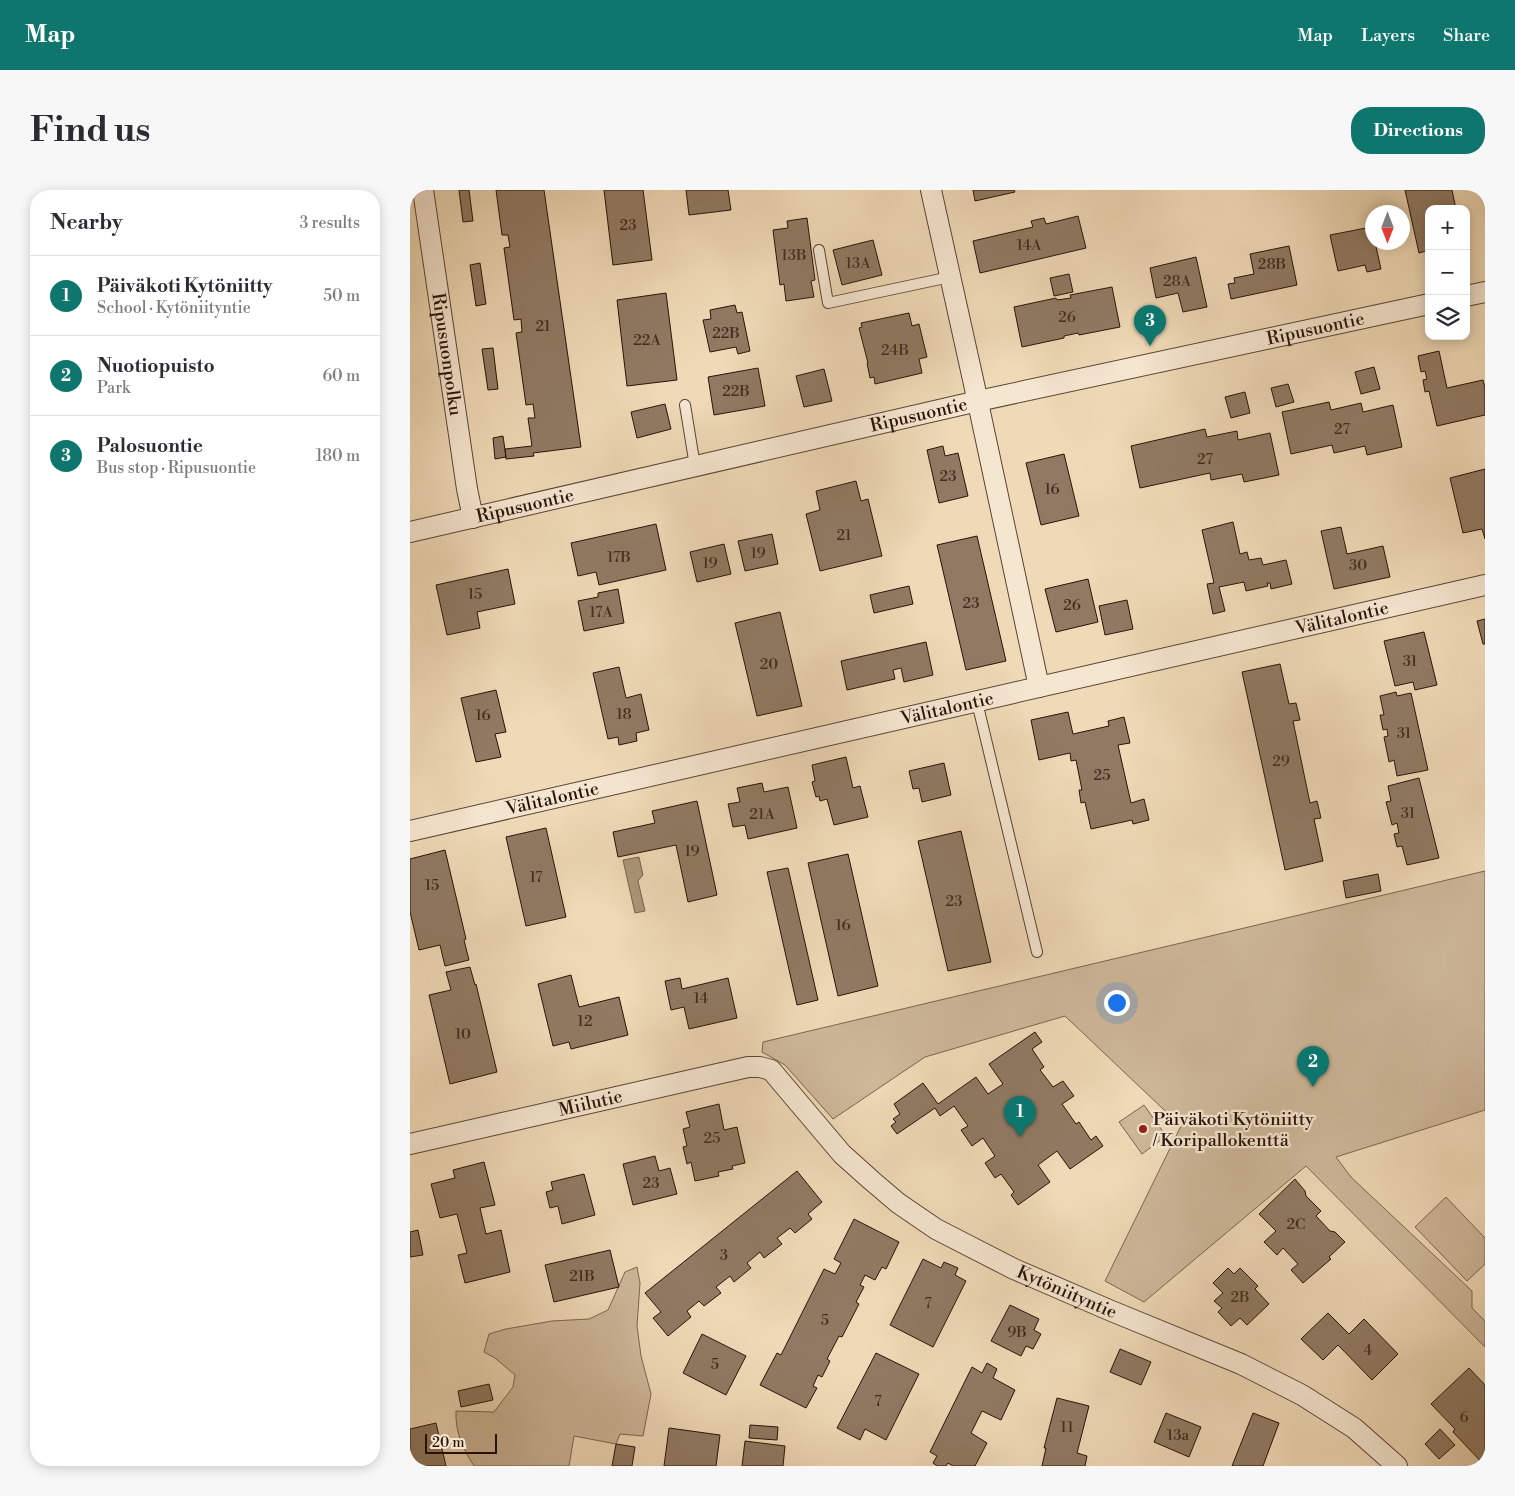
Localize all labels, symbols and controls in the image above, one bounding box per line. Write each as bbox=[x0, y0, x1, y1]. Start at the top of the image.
text: Map bbox=[25, 20, 75, 50]
text: Map bbox=[1298, 24, 1333, 47]
text: Layers bbox=[1361, 24, 1415, 47]
text: Share bbox=[1443, 24, 1490, 47]
button: Directions bbox=[1351, 107, 1485, 154]
text: Find us bbox=[30, 109, 150, 152]
north arrow bbox=[1365, 205, 1410, 250]
map controls bbox=[1425, 205, 1470, 340]
button: + bbox=[1425, 205, 1470, 250]
text: Nearby bbox=[50, 210, 123, 236]
text: 3 results bbox=[299, 213, 360, 233]
house number: 23 bbox=[620, 216, 636, 235]
house number: 14A bbox=[1016, 236, 1042, 255]
house number: 13B bbox=[781, 246, 807, 265]
button: − bbox=[1425, 250, 1470, 295]
house number: 13A bbox=[845, 254, 871, 273]
house number: 28B bbox=[1258, 255, 1286, 274]
house number: 28A bbox=[1163, 272, 1192, 291]
text: Päiväkoti Kytöniitty bbox=[97, 274, 272, 298]
text: 1 bbox=[62, 286, 70, 306]
text: 50 m bbox=[323, 286, 360, 306]
street label: Ripusuonpolku bbox=[427, 291, 468, 418]
button: layers bbox=[1425, 295, 1470, 340]
text: School · Kytöniityntie bbox=[97, 298, 251, 318]
pin: 3 bbox=[1134, 305, 1166, 346]
street label: Ripusuontie bbox=[1264, 307, 1366, 350]
house number: 26 bbox=[1058, 308, 1076, 327]
house number: 21 bbox=[535, 317, 551, 336]
house number: 22B bbox=[712, 324, 740, 343]
house number: 22A bbox=[633, 331, 661, 350]
house number: 24B bbox=[881, 341, 909, 360]
text: Nuotiopuisto bbox=[97, 354, 215, 378]
text: 2 bbox=[61, 366, 71, 386]
text: 60 m bbox=[322, 366, 360, 386]
text: Park bbox=[97, 378, 130, 398]
house number: 22B bbox=[722, 382, 750, 401]
street label: Ripusuontie bbox=[868, 392, 970, 437]
house number: 27 bbox=[1334, 420, 1350, 439]
text: Palosuontie bbox=[97, 434, 203, 458]
text: 3 bbox=[61, 446, 71, 466]
text: 180 m bbox=[316, 446, 360, 466]
house number: 27 bbox=[1197, 450, 1213, 469]
text: Bus stop · Ripusuontie bbox=[97, 458, 256, 478]
house number: 23 bbox=[940, 467, 956, 486]
house number: 16 bbox=[1044, 480, 1060, 499]
street label: Ripusuontie bbox=[474, 483, 576, 528]
house number: 21 bbox=[836, 526, 852, 545]
house number: 19 bbox=[750, 544, 766, 563]
house number: 17B bbox=[607, 548, 631, 567]
house number: 19 bbox=[702, 554, 718, 573]
house number: 30 bbox=[1349, 556, 1367, 575]
house number: 15 bbox=[468, 585, 482, 604]
house number: 23 bbox=[963, 594, 979, 613]
house number: 26 bbox=[1063, 596, 1081, 615]
street label: Välitalontie bbox=[1292, 596, 1391, 640]
house number: 17A bbox=[589, 603, 613, 622]
house number: 31 bbox=[1403, 652, 1418, 671]
house number: 20 bbox=[760, 655, 778, 674]
street label: Välitalontie bbox=[897, 686, 996, 730]
house number: 18 bbox=[616, 705, 632, 724]
house number: 16 bbox=[475, 706, 491, 725]
house number: 31 bbox=[1397, 724, 1412, 743]
house number: 29 bbox=[1272, 752, 1290, 771]
house number: 25 bbox=[1094, 766, 1110, 785]
street label: Välitalontie bbox=[503, 777, 601, 820]
house number: 31 bbox=[1401, 804, 1416, 823]
house number: 21A bbox=[749, 805, 775, 824]
house number: 19 bbox=[684, 842, 700, 861]
house number: 17 bbox=[529, 868, 543, 887]
house number: 15 bbox=[425, 876, 439, 895]
house number: 23 bbox=[946, 892, 962, 911]
house number: 16 bbox=[835, 916, 851, 935]
house number: 14 bbox=[694, 989, 708, 1008]
your location bbox=[1104, 990, 1130, 1016]
house number: 12 bbox=[577, 1012, 593, 1031]
house number: 10 bbox=[455, 1025, 471, 1044]
pin: 2 bbox=[1297, 1046, 1329, 1087]
street label: Miilutie bbox=[556, 1084, 625, 1121]
pin: 1 bbox=[1004, 1096, 1036, 1137]
place label: Päiväkoti Kytöniitty / Koripallokenttä bbox=[1152, 1108, 1314, 1152]
marker: Päiväkoti Kytöniitty / Koripallokenttä bbox=[1137, 1123, 1149, 1135]
house number: 25 bbox=[704, 1129, 720, 1148]
house number: 23 bbox=[643, 1174, 659, 1193]
house number: 2C bbox=[1287, 1215, 1305, 1234]
house number: 3 bbox=[720, 1246, 728, 1265]
street label: Kytöniityntie bbox=[1013, 1260, 1121, 1324]
house number: 21B bbox=[569, 1267, 595, 1286]
house number: 2B bbox=[1230, 1288, 1250, 1307]
house number: 7 bbox=[924, 1294, 932, 1313]
house number: 5 bbox=[821, 1311, 829, 1330]
house number: 9B bbox=[1007, 1323, 1027, 1342]
house number: 4 bbox=[1364, 1341, 1373, 1360]
house number: 5 bbox=[711, 1355, 719, 1374]
house number: 7 bbox=[874, 1392, 882, 1411]
house number: 6 bbox=[1459, 1408, 1469, 1427]
house number: 11 bbox=[1060, 1418, 1074, 1437]
house number: 13a bbox=[1167, 1426, 1190, 1445]
scale bar bbox=[425, 1431, 498, 1454]
text: 20 m bbox=[432, 1434, 464, 1452]

